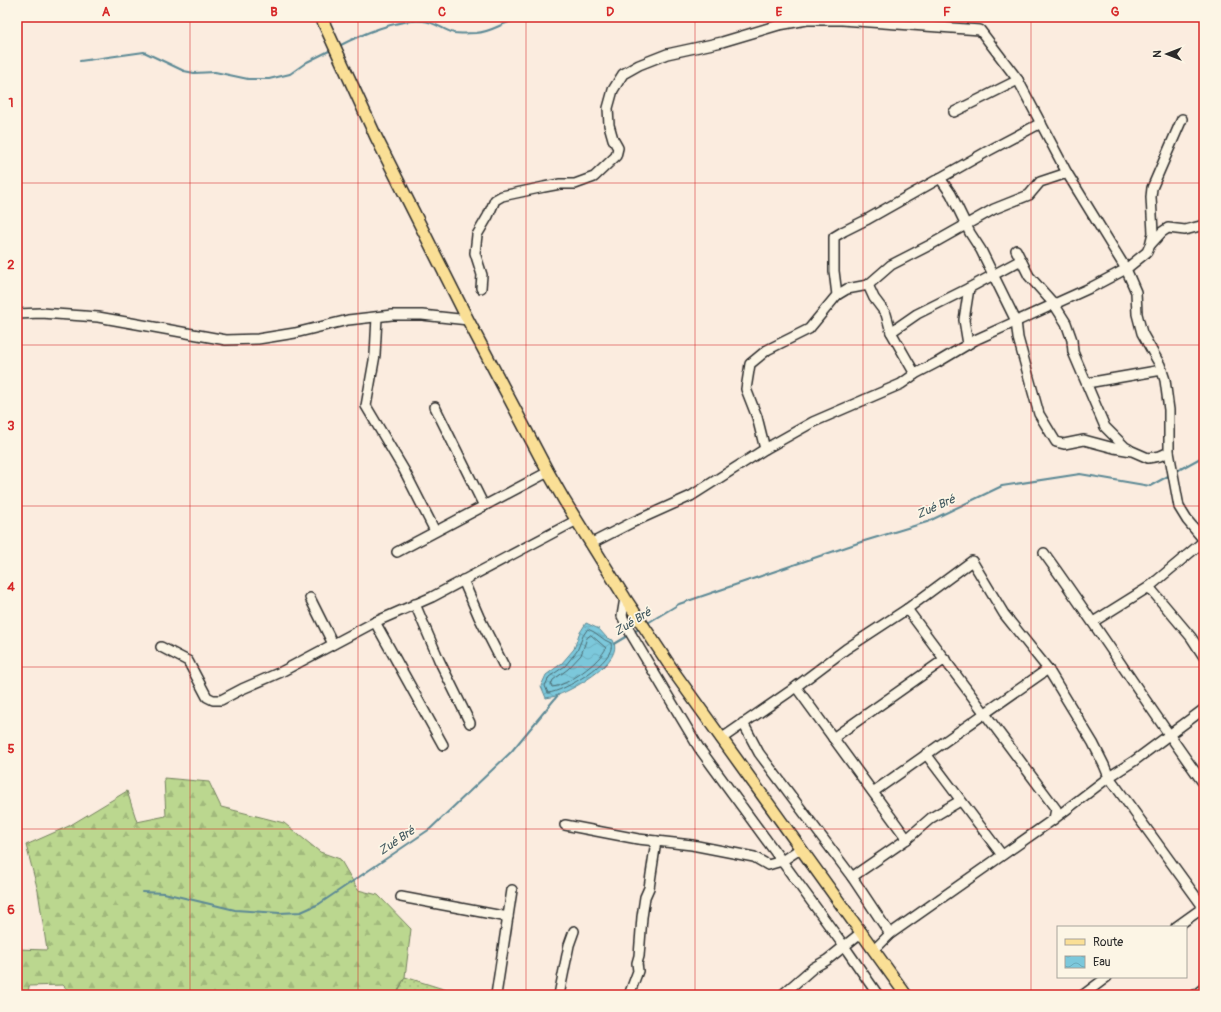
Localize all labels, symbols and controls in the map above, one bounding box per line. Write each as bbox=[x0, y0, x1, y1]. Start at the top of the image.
text: A bbox=[102, 4, 111, 20]
text: B bbox=[270, 4, 278, 20]
text: C bbox=[438, 4, 446, 20]
text: D bbox=[606, 4, 614, 20]
text: E bbox=[776, 4, 783, 20]
text: F bbox=[943, 4, 951, 20]
text: G bbox=[1111, 4, 1120, 20]
north arrow bbox=[1147, 34, 1187, 74]
text: N bbox=[1151, 50, 1164, 58]
text: 1 bbox=[8, 95, 14, 111]
text: 2 bbox=[7, 257, 15, 273]
text: 3 bbox=[7, 418, 15, 434]
water label: Zué Bré bbox=[914, 492, 958, 522]
text: 4 bbox=[7, 579, 15, 595]
water label: Zué Bré bbox=[612, 605, 655, 639]
text: 5 bbox=[7, 741, 15, 757]
water label: Zué Bré bbox=[376, 823, 419, 859]
text: 6 bbox=[7, 902, 15, 918]
legend bbox=[1057, 926, 1187, 978]
text: Route bbox=[1093, 935, 1123, 950]
text: Eau bbox=[1093, 955, 1111, 970]

